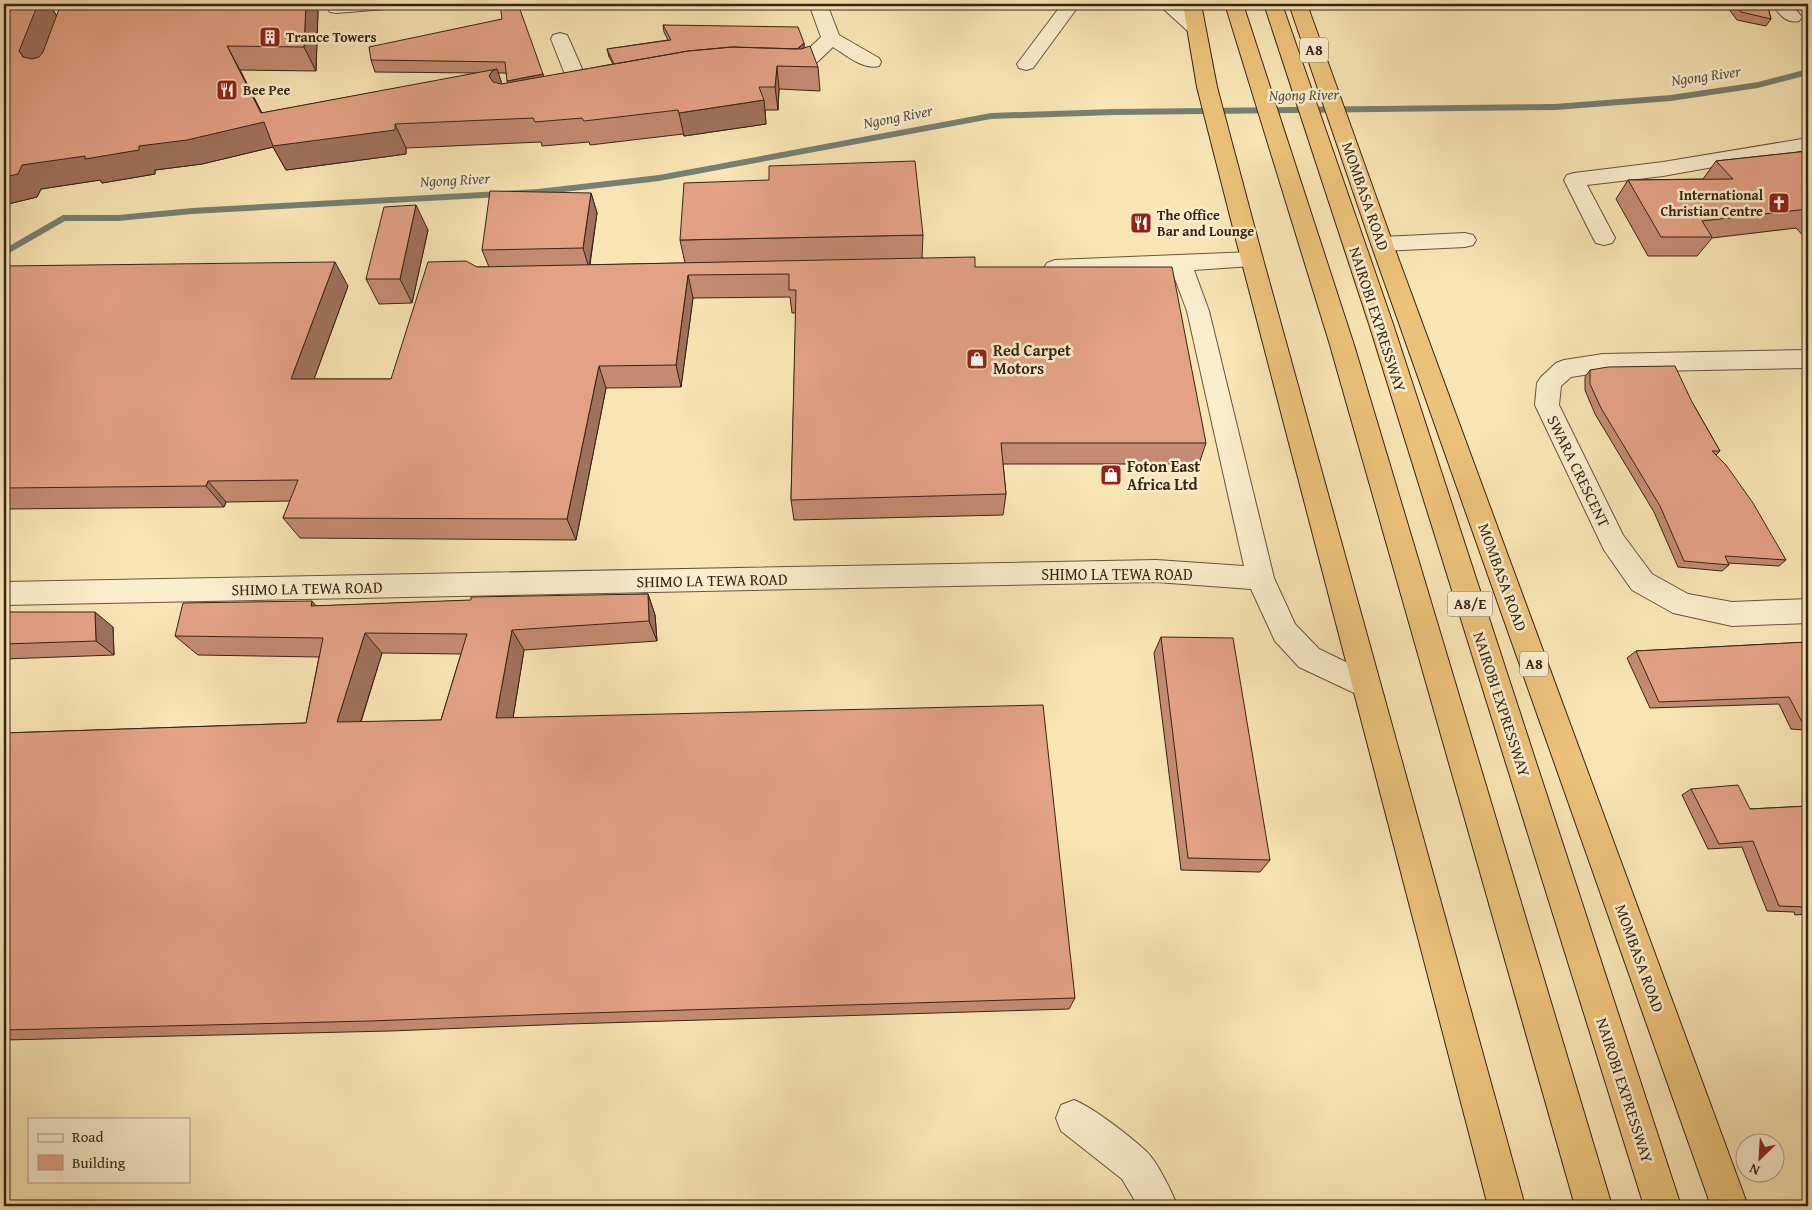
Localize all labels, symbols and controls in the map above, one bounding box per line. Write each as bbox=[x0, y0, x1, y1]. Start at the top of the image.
building icon: Trance Towers bbox=[258, 25, 282, 49]
place label: Trance Towers bbox=[286, 27, 377, 47]
road number: A8 bbox=[1300, 38, 1328, 62]
water label: Ngong River bbox=[1670, 60, 1742, 91]
restaurant icon: Bee Pee bbox=[215, 78, 239, 102]
place label: Bee Pee bbox=[243, 80, 291, 100]
water label: Ngong River bbox=[1269, 83, 1340, 106]
water label: Ngong River bbox=[862, 99, 935, 133]
street label: MOMBASA ROAD bbox=[1336, 138, 1396, 254]
water label: Ngong River bbox=[419, 167, 491, 192]
place label: International Christian Centre bbox=[1660, 185, 1764, 221]
church icon: International Christian Centre bbox=[1767, 191, 1791, 215]
place label: The Office Bar and Lounge bbox=[1157, 205, 1254, 241]
restaurant icon: The Office Bar and Lounge bbox=[1129, 211, 1153, 235]
street label: NAIROBI EXPRESSWAY bbox=[1343, 243, 1413, 395]
place label: Red Carpet Motors bbox=[993, 338, 1071, 380]
shop icon: Red Carpet Motors bbox=[965, 347, 989, 371]
street label: SWARA CRESCENT bbox=[1541, 411, 1617, 531]
place label: Foton East Africa Ltd bbox=[1127, 454, 1200, 496]
shop icon: Foton East Africa Ltd bbox=[1099, 463, 1123, 487]
street label: MOMBASA ROAD bbox=[1472, 519, 1534, 635]
street label: SHIMO LA TEWA ROAD bbox=[1041, 562, 1193, 586]
street label: SHIMO LA TEWA ROAD bbox=[636, 567, 788, 593]
street label: SHIMO LA TEWA ROAD bbox=[231, 575, 383, 601]
road number: A8/E bbox=[1448, 592, 1492, 616]
street label: NAIROBI EXPRESSWAY bbox=[1467, 628, 1537, 780]
road number: A8 bbox=[1520, 652, 1548, 676]
street label: MOMBASA ROAD bbox=[1609, 900, 1671, 1016]
street label: NAIROBI EXPRESSWAY bbox=[1590, 1014, 1660, 1166]
legend bbox=[28, 1118, 190, 1182]
text: Road bbox=[72, 1126, 103, 1147]
north arrow bbox=[1734, 1132, 1784, 1182]
text: Building bbox=[72, 1152, 126, 1173]
text: N bbox=[1745, 1158, 1763, 1181]

